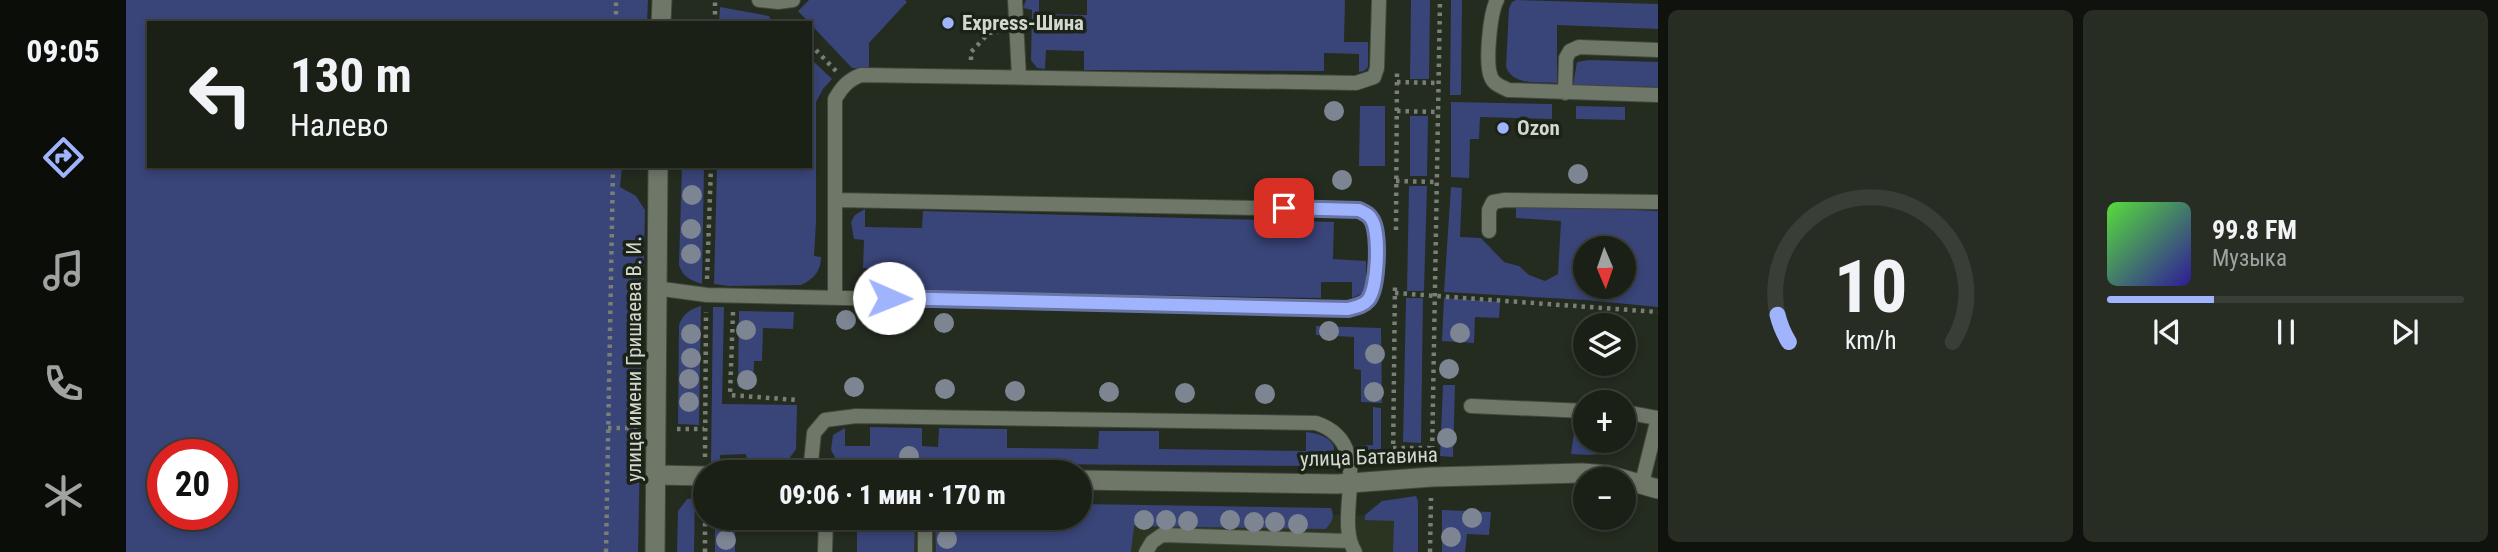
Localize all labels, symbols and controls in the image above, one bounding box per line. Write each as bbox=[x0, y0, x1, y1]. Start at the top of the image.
place label: Express-Шина bbox=[962, 11, 1084, 35]
marker: Express-Шина bbox=[940, 15, 956, 31]
text: 09:05 bbox=[26, 32, 100, 70]
text: 130 m bbox=[290, 47, 412, 104]
icon: left bbox=[175, 49, 266, 140]
text: Налево bbox=[290, 106, 389, 144]
place label: Ozon bbox=[1517, 116, 1560, 140]
marker: Ozon bbox=[1495, 120, 1511, 136]
icon: directions bbox=[39, 133, 88, 182]
pin bbox=[1254, 178, 1314, 238]
icon: arrive bbox=[1265, 189, 1303, 227]
text: 99.8 FM bbox=[2212, 215, 2297, 245]
street label: улица имени Гришаева В. И. bbox=[622, 236, 646, 482]
north arrow bbox=[1573, 236, 1636, 299]
map controls bbox=[1573, 236, 1636, 530]
text: 10 bbox=[1834, 244, 1907, 330]
text: Музыка bbox=[2212, 245, 2287, 272]
icon: music bbox=[39, 246, 88, 295]
position arrow bbox=[852, 261, 926, 335]
button: layers bbox=[1573, 313, 1636, 376]
icon: previous bbox=[2148, 313, 2186, 351]
icon: pause bbox=[2267, 313, 2305, 351]
icon: next bbox=[2386, 313, 2424, 351]
text: km/h bbox=[1845, 326, 1896, 355]
icon: phone bbox=[39, 359, 88, 408]
button: + bbox=[1573, 390, 1636, 453]
speed limit sign: 20 bbox=[147, 439, 238, 530]
street label: улица Батавина bbox=[1300, 443, 1438, 471]
button: − bbox=[1573, 467, 1636, 530]
icon: climate bbox=[39, 471, 88, 520]
text: 09:06 · 1 мин · 170 m bbox=[779, 480, 1006, 510]

